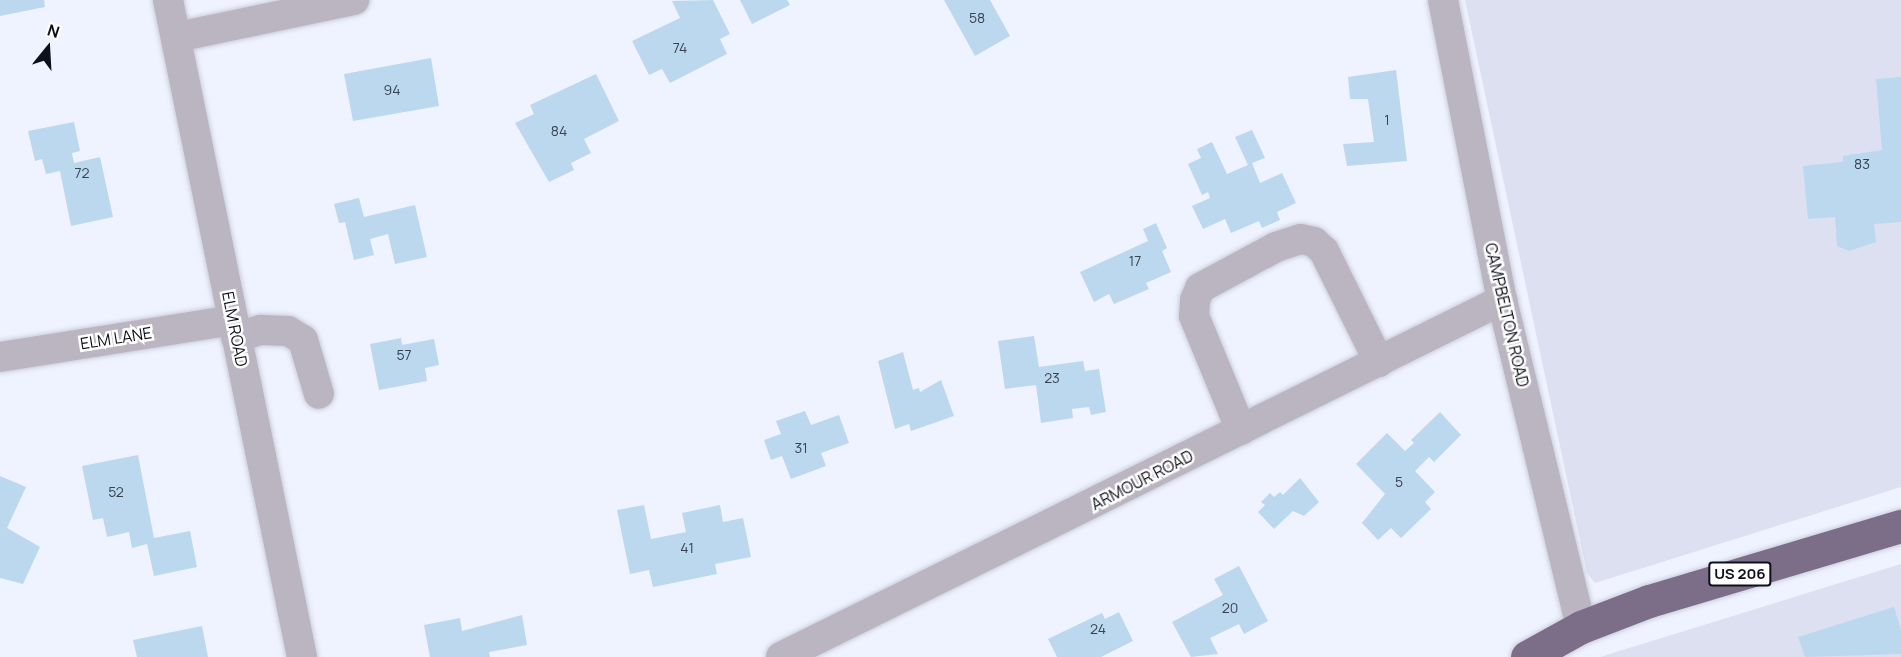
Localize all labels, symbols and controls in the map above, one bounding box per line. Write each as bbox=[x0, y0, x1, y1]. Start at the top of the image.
house number: 58 bbox=[969, 10, 985, 26]
north arrow bbox=[18, 18, 78, 78]
text: N bbox=[45, 19, 62, 43]
house number: 74 bbox=[673, 40, 687, 56]
house number: 94 bbox=[384, 82, 400, 98]
house number: 1 bbox=[1384, 112, 1390, 128]
house number: 84 bbox=[551, 123, 567, 139]
house number: 83 bbox=[1854, 156, 1870, 172]
house number: 72 bbox=[74, 165, 90, 181]
street label: CAMPBELTON ROAD bbox=[1481, 241, 1533, 389]
house number: 17 bbox=[1129, 253, 1141, 269]
street label: ELM ROAD bbox=[218, 290, 252, 368]
street label: ELM LANE bbox=[79, 323, 153, 353]
house number: 57 bbox=[396, 347, 412, 363]
house number: 23 bbox=[1044, 370, 1060, 386]
house number: 31 bbox=[794, 440, 808, 456]
street label: ARMOUR ROAD bbox=[1088, 446, 1196, 514]
house number: 5 bbox=[1395, 474, 1403, 490]
house number: 52 bbox=[108, 484, 124, 500]
house number: 41 bbox=[680, 540, 694, 556]
road number: US 206 bbox=[1707, 562, 1773, 586]
house number: 20 bbox=[1222, 600, 1238, 616]
house number: 24 bbox=[1090, 621, 1106, 637]

